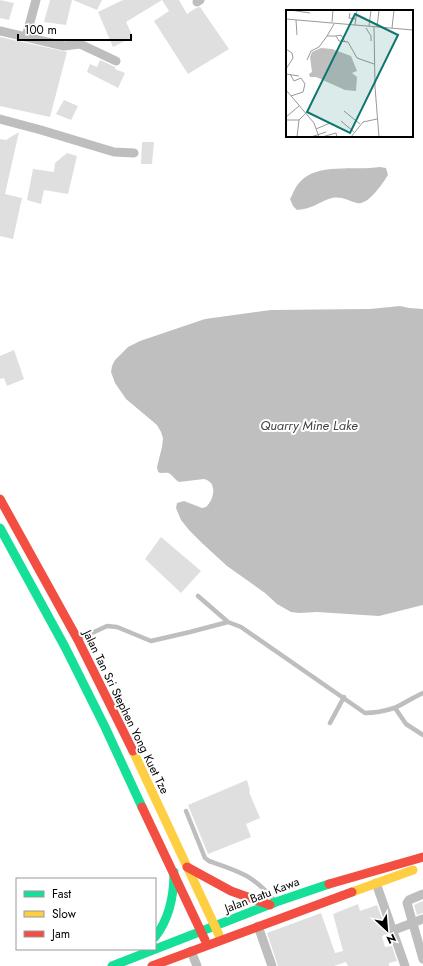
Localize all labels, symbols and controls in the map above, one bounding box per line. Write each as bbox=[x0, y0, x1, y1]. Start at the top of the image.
inset map bbox=[286, 10, 413, 137]
scale bar bbox=[18, 16, 131, 42]
text: 100 m bbox=[24, 21, 57, 39]
water label: Quarry Mine Lake bbox=[260, 416, 358, 435]
street label: Jalan Tan Sri Stephen Yong Kuet Tze bbox=[78, 625, 174, 797]
street label: Jalan Batu Kawa bbox=[220, 872, 302, 918]
legend bbox=[16, 878, 156, 950]
text: Fast bbox=[52, 885, 71, 903]
text: Slow bbox=[52, 905, 77, 923]
north arrow bbox=[367, 910, 407, 950]
text: Jam bbox=[50, 925, 70, 943]
text: N bbox=[384, 930, 399, 948]

